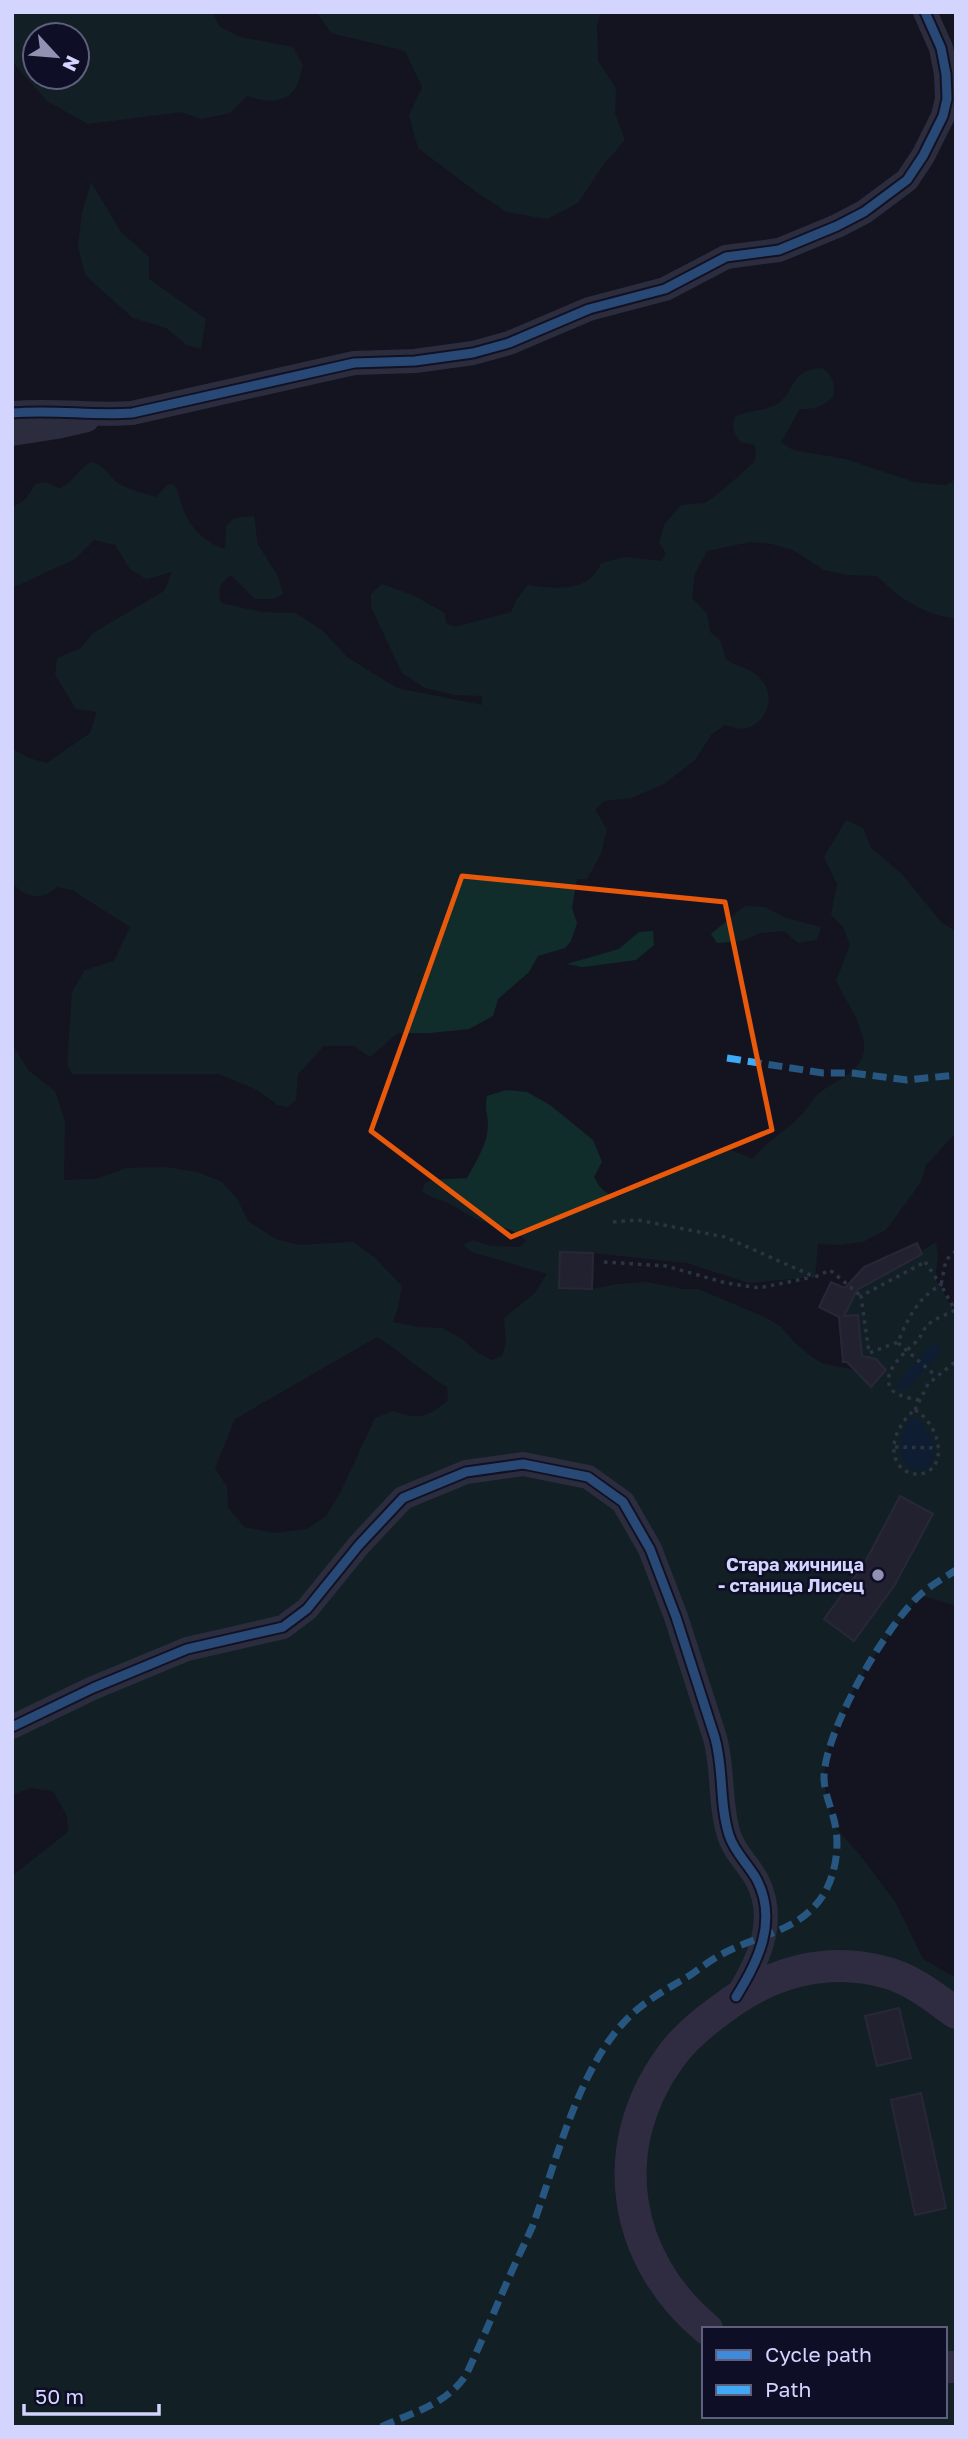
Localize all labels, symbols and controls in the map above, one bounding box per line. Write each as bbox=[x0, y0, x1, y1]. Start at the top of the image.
north arrow bbox=[21, 21, 91, 91]
text: N bbox=[58, 52, 85, 75]
place label: Стара жичница - станица Лисец bbox=[718, 1553, 864, 1596]
marker: Стара жичница - станица Лисец bbox=[870, 1567, 886, 1583]
legend bbox=[702, 2327, 947, 2418]
text: Cycle path bbox=[765, 2341, 872, 2367]
scale bar bbox=[24, 2372, 159, 2416]
text: Path bbox=[765, 2376, 812, 2402]
text: 50 m bbox=[35, 2383, 84, 2409]

